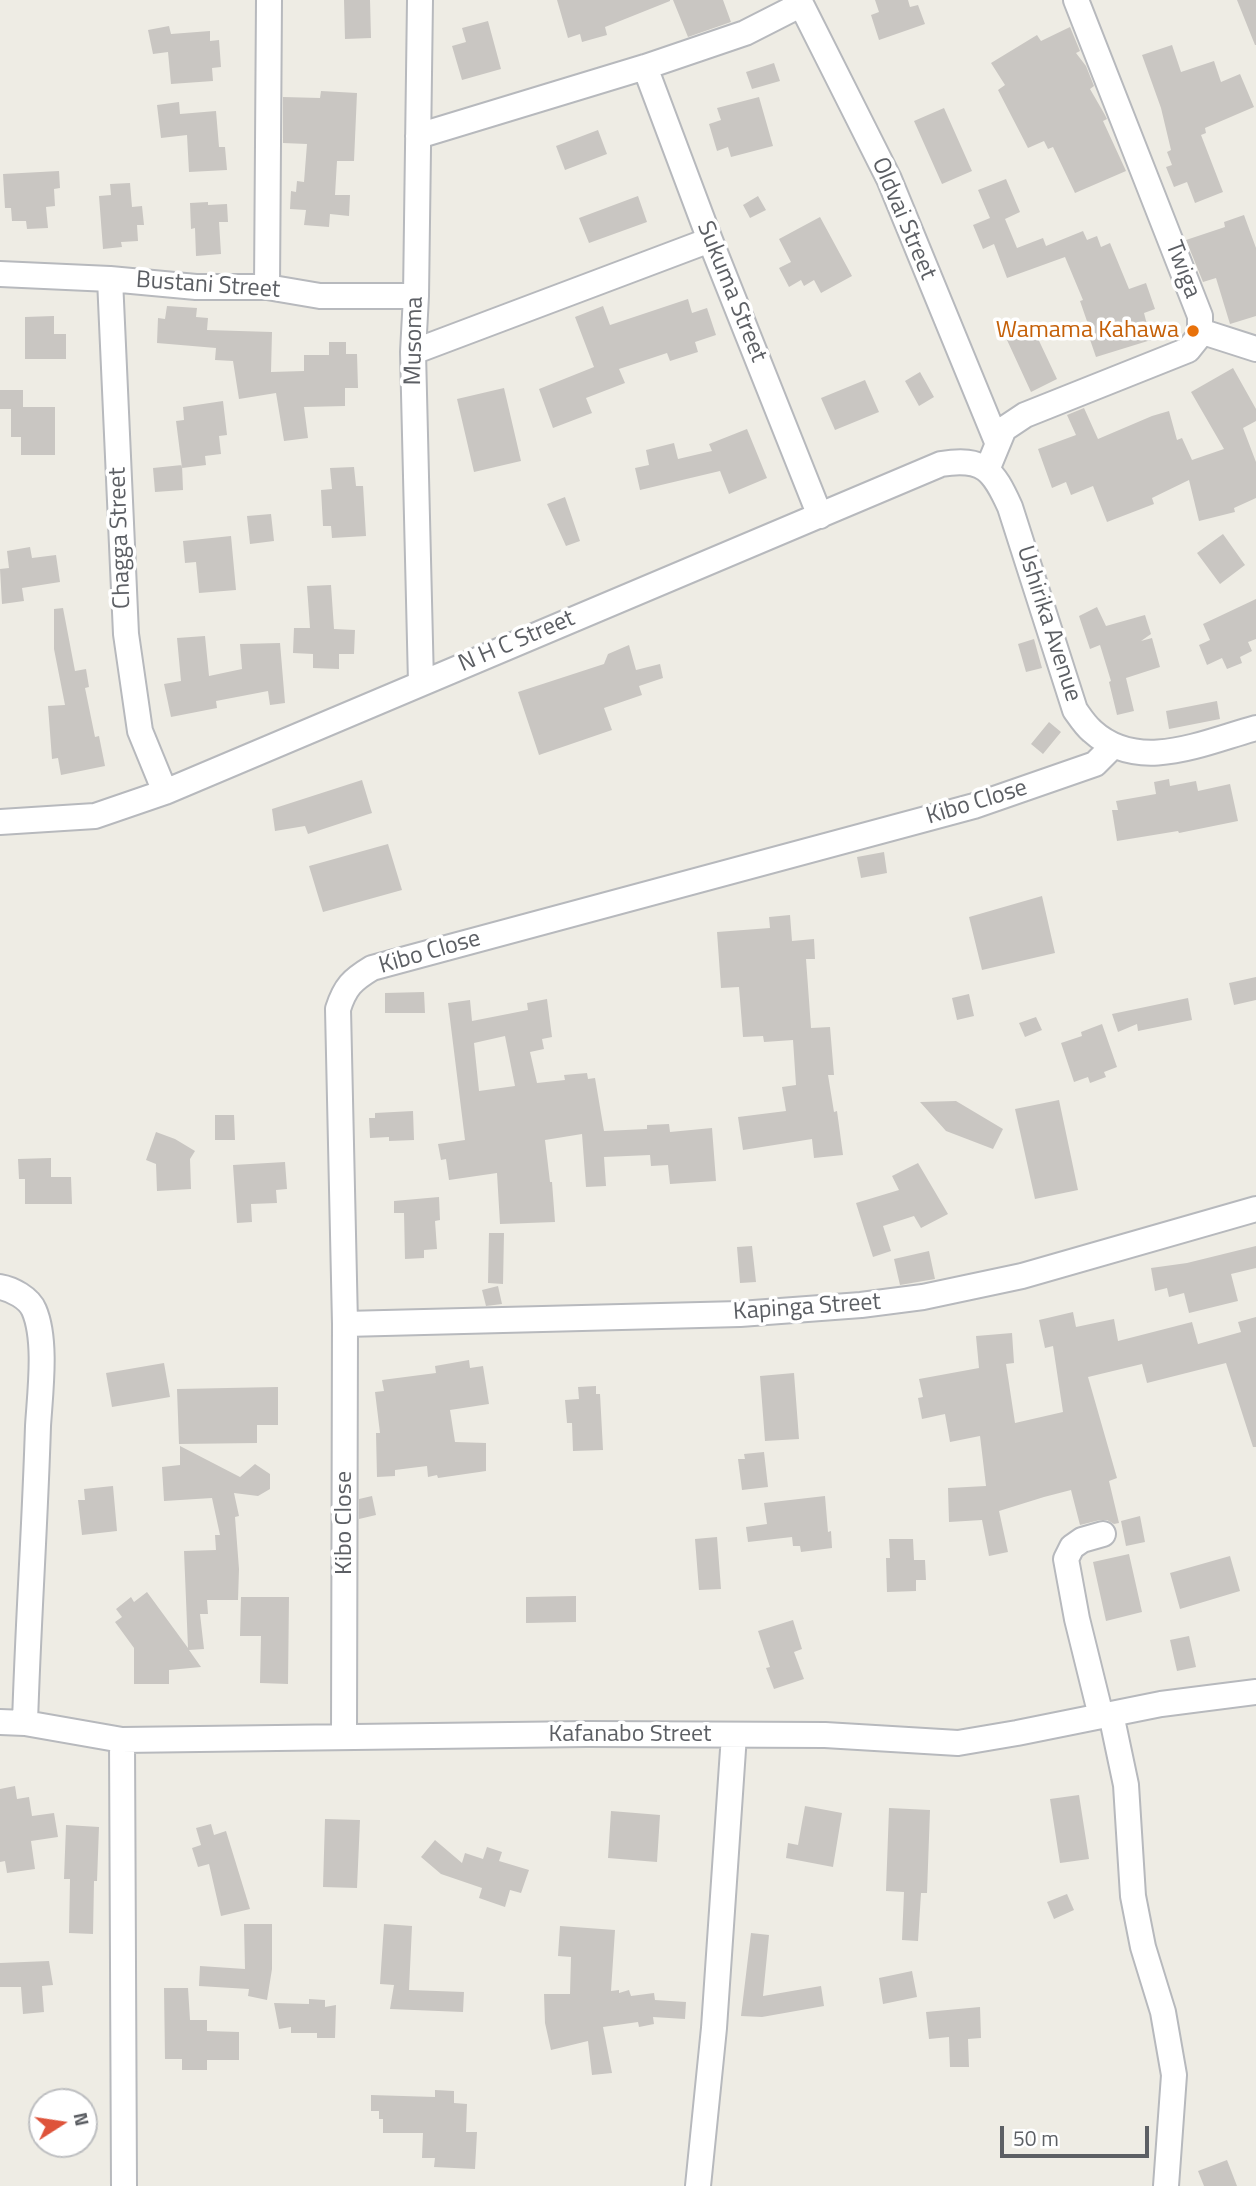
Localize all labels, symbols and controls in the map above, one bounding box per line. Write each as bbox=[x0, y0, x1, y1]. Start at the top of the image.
street label: Oldvai Street bbox=[864, 154, 942, 284]
street label: Sukuma Street bbox=[690, 217, 772, 367]
street label: Twiga bbox=[1158, 237, 1206, 303]
street label: Bustani Street bbox=[135, 267, 281, 305]
street label: Musoma bbox=[400, 296, 430, 386]
place label: Wamama Kahawa bbox=[996, 317, 1179, 345]
marker: Wamama Kahawa bbox=[1185, 323, 1201, 339]
street label: Chagga Street bbox=[104, 467, 138, 609]
street label: Ushirika Avenue bbox=[1009, 543, 1087, 705]
street label: N H C Street bbox=[455, 605, 579, 679]
street label: Kibo Close bbox=[923, 774, 1031, 832]
street label: Kibo Close bbox=[376, 925, 484, 981]
street label: Kapinga Street bbox=[732, 1288, 882, 1328]
street label: Kibo Close bbox=[331, 1471, 359, 1575]
street label: Kafanabo Street bbox=[548, 1721, 712, 1749]
north arrow bbox=[28, 2088, 98, 2158]
text: N bbox=[67, 2109, 98, 2128]
scale bar bbox=[1004, 2112, 1153, 2156]
text: 50 m bbox=[1013, 2122, 1059, 2154]

